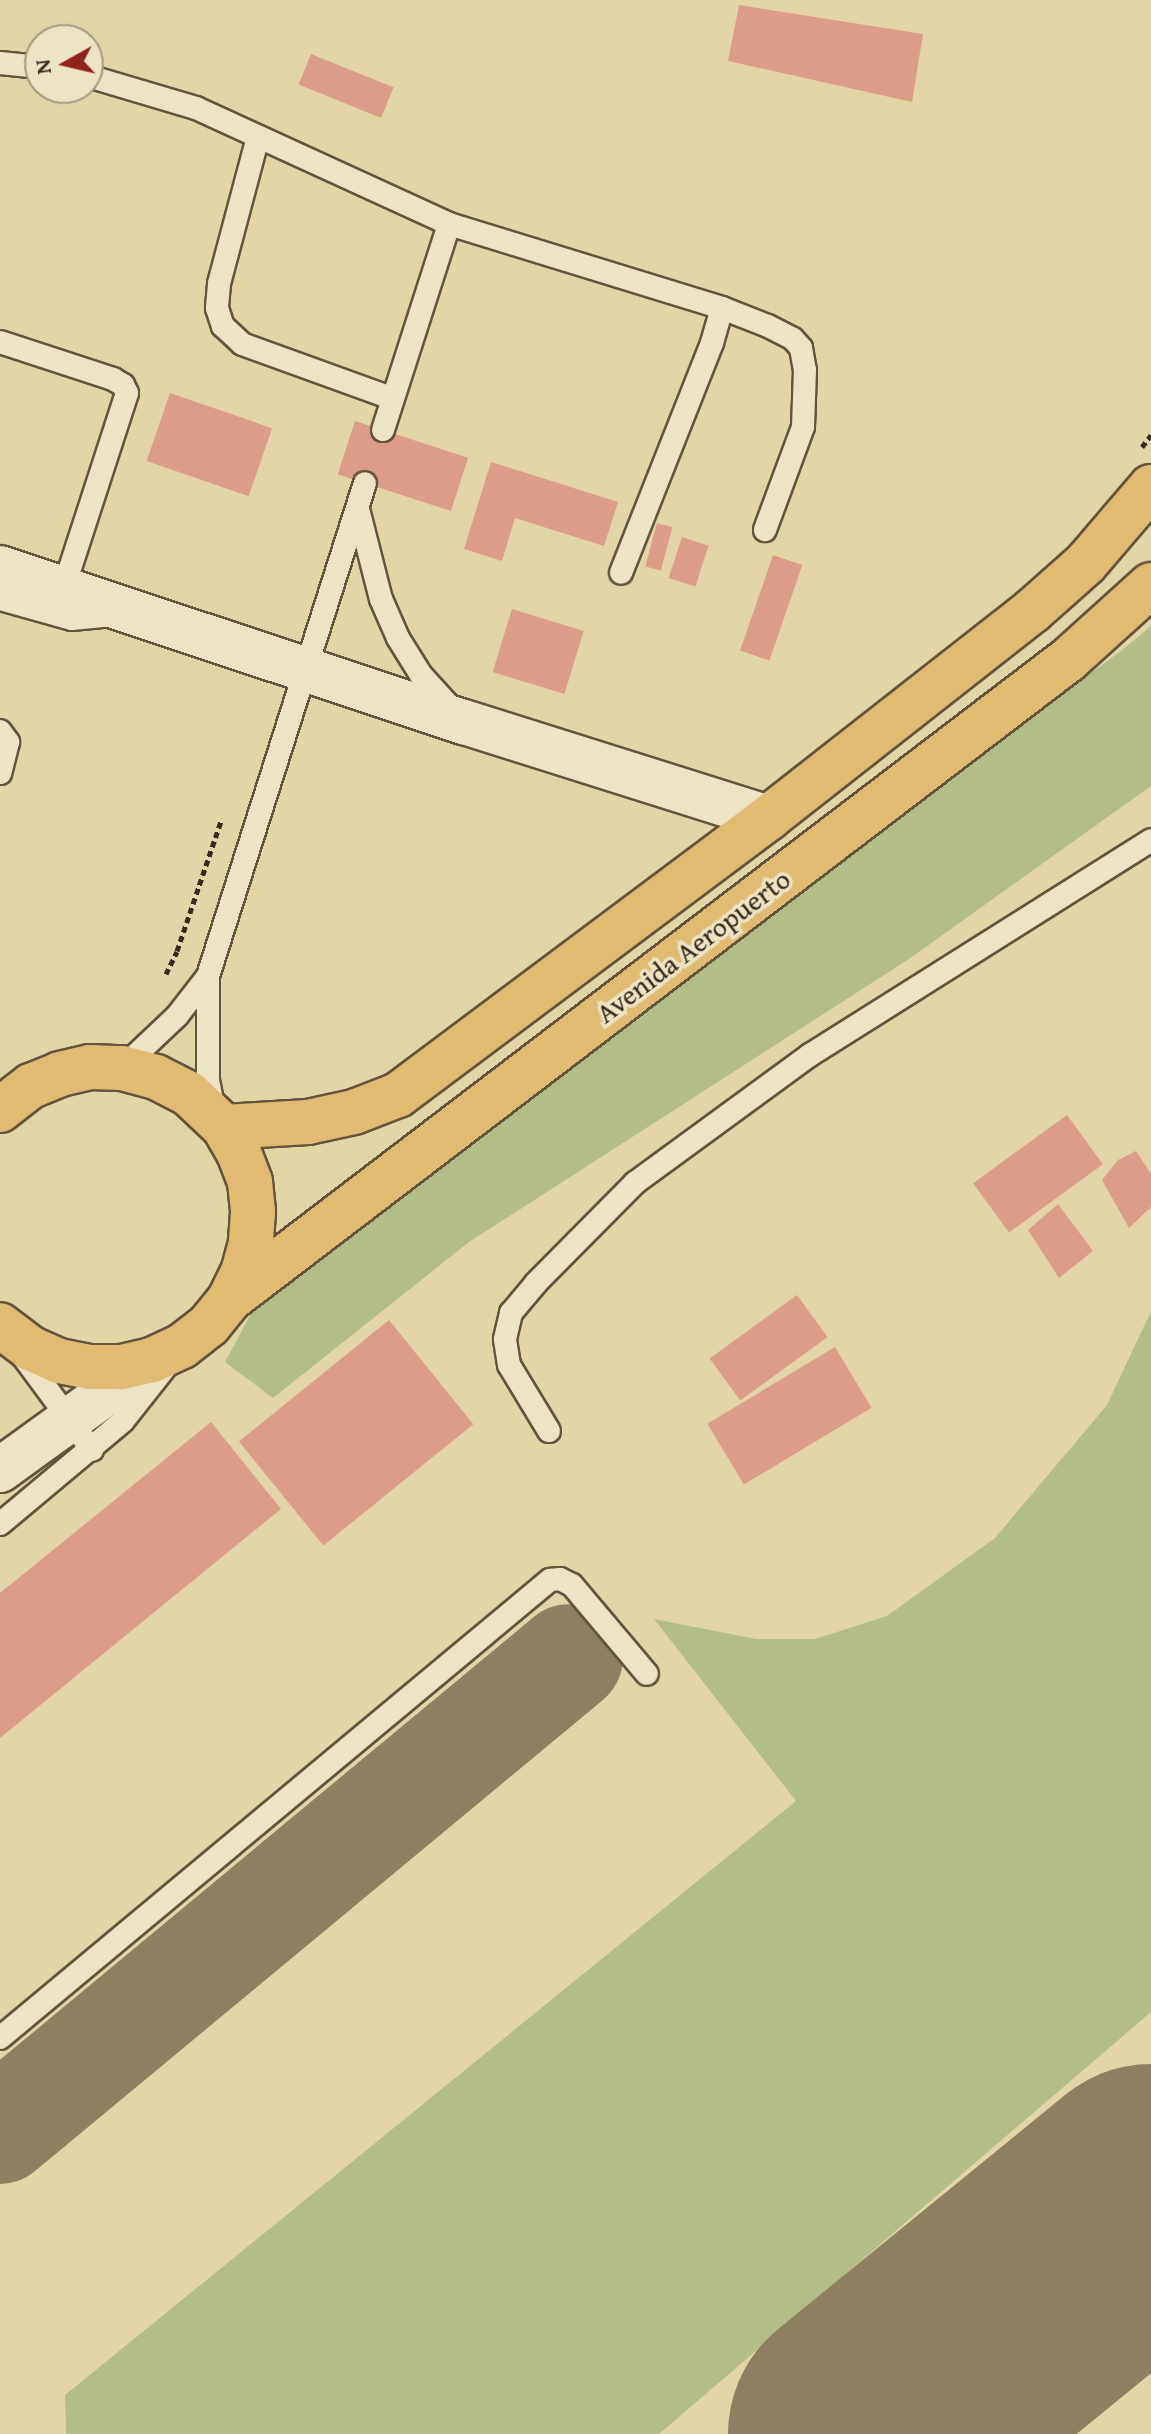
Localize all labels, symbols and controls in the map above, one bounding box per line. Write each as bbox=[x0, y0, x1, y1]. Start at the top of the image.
north arrow bbox=[24, 24, 104, 104]
text: N bbox=[25, 58, 59, 77]
street label: Avenida Aeropuerto bbox=[589, 862, 797, 1030]

